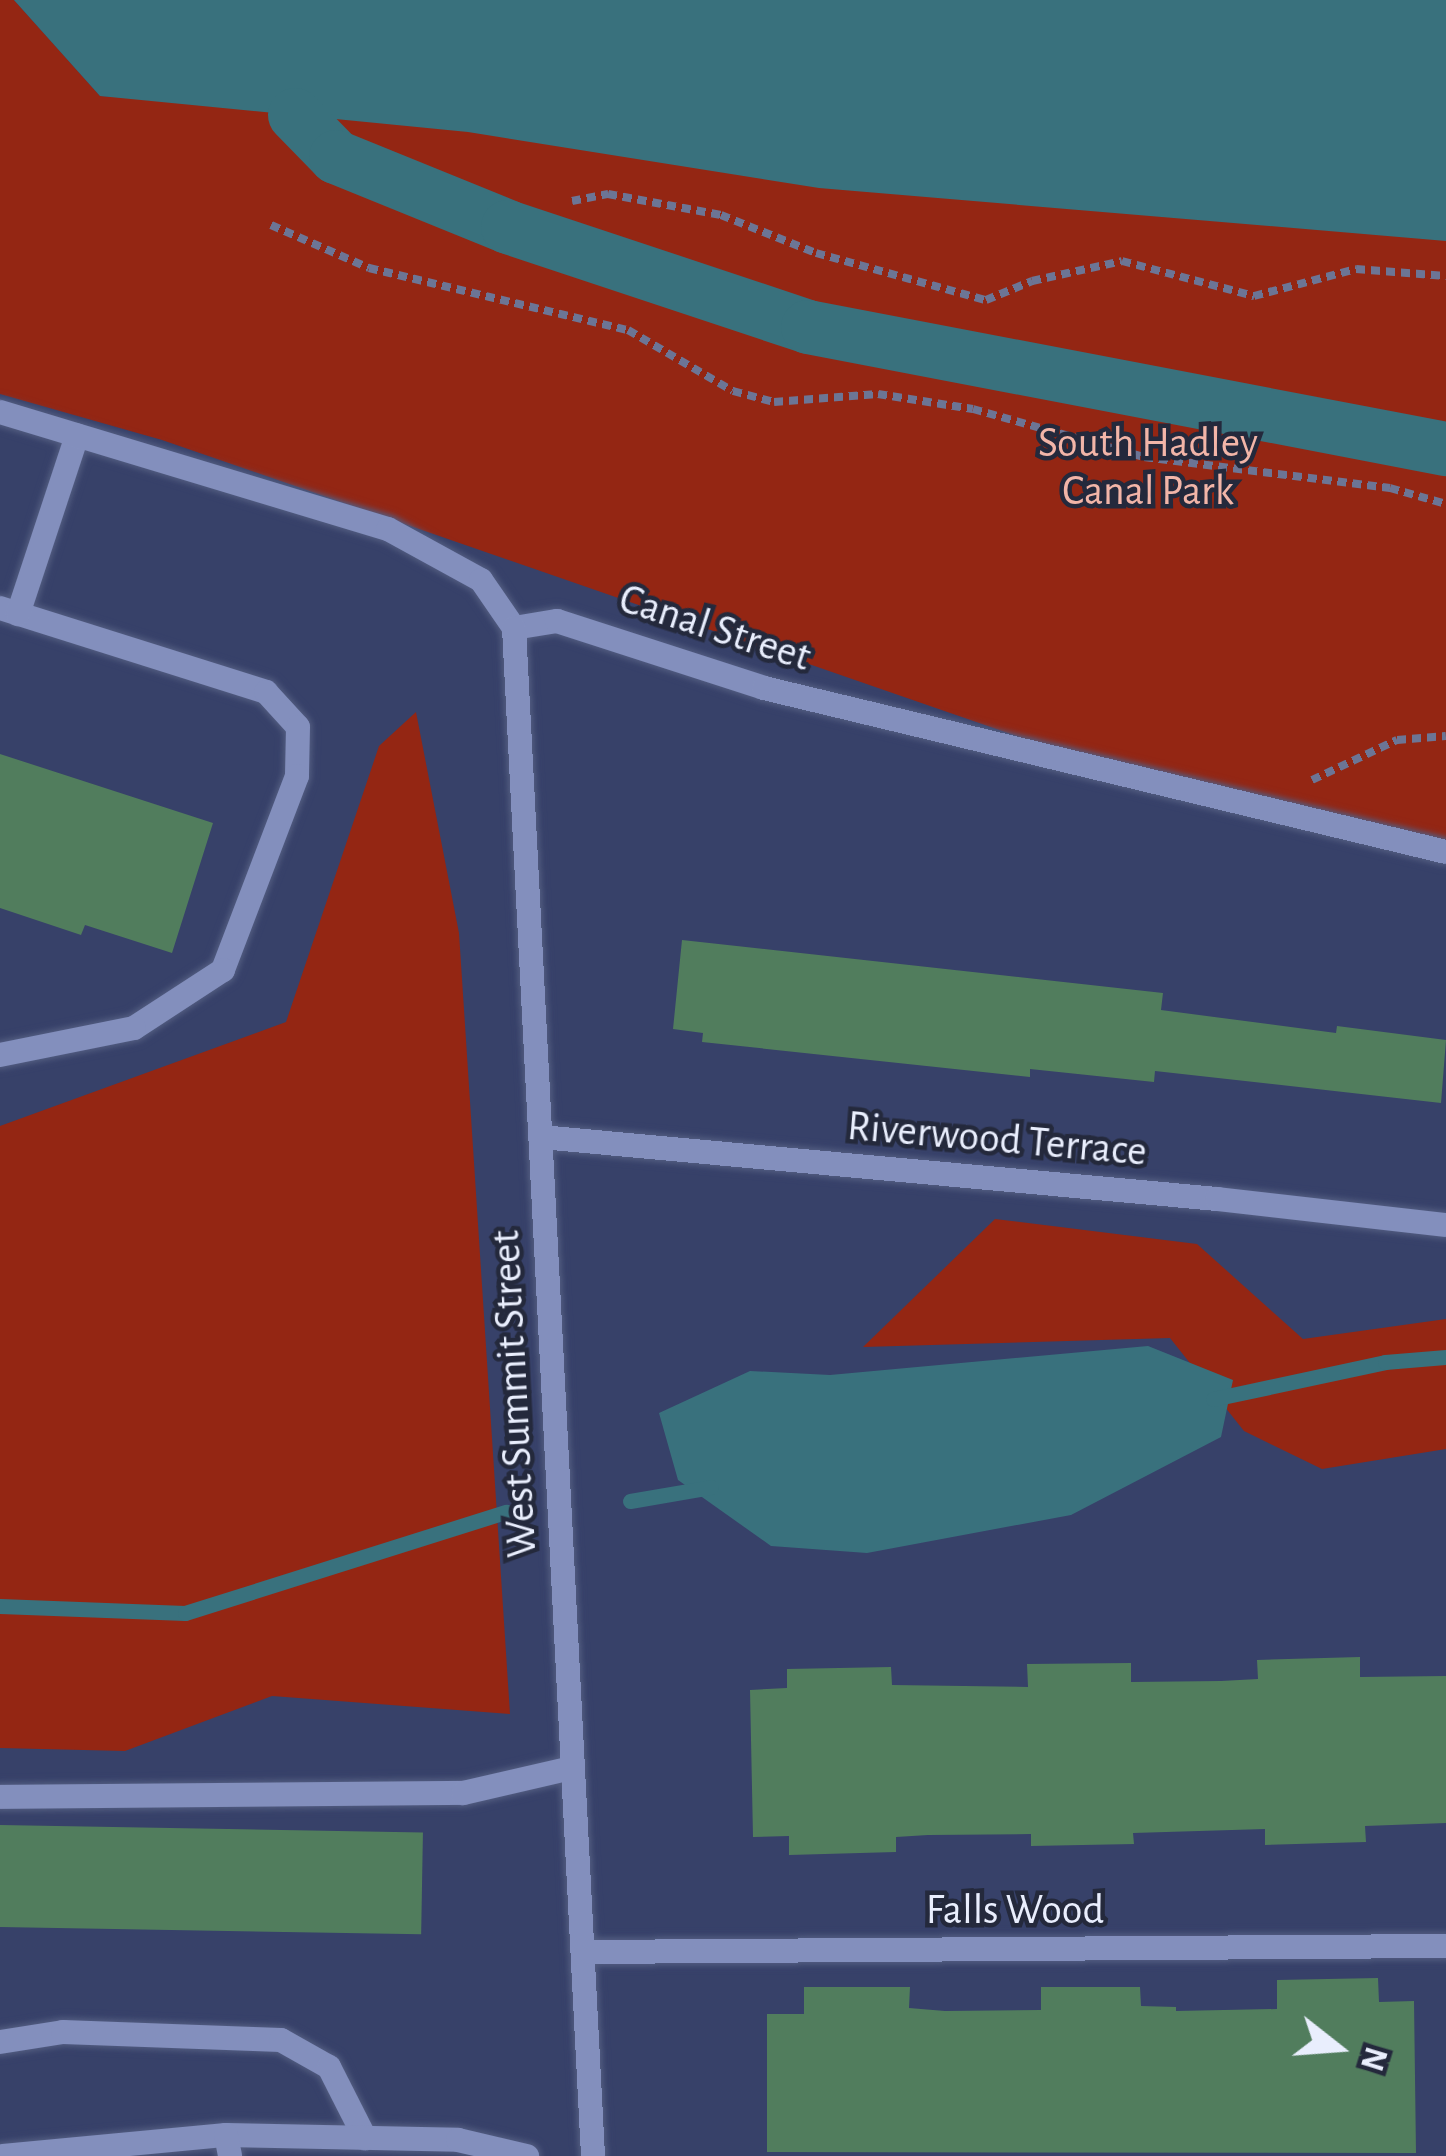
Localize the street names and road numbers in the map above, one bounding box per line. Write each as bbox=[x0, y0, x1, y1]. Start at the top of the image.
street label: Canal Street bbox=[613, 573, 817, 683]
street label: Riverwood Terrace bbox=[845, 1101, 1149, 1177]
street label: West Summit Street bbox=[480, 1229, 548, 1559]
street label: Falls Wood bbox=[926, 1885, 1104, 1935]

